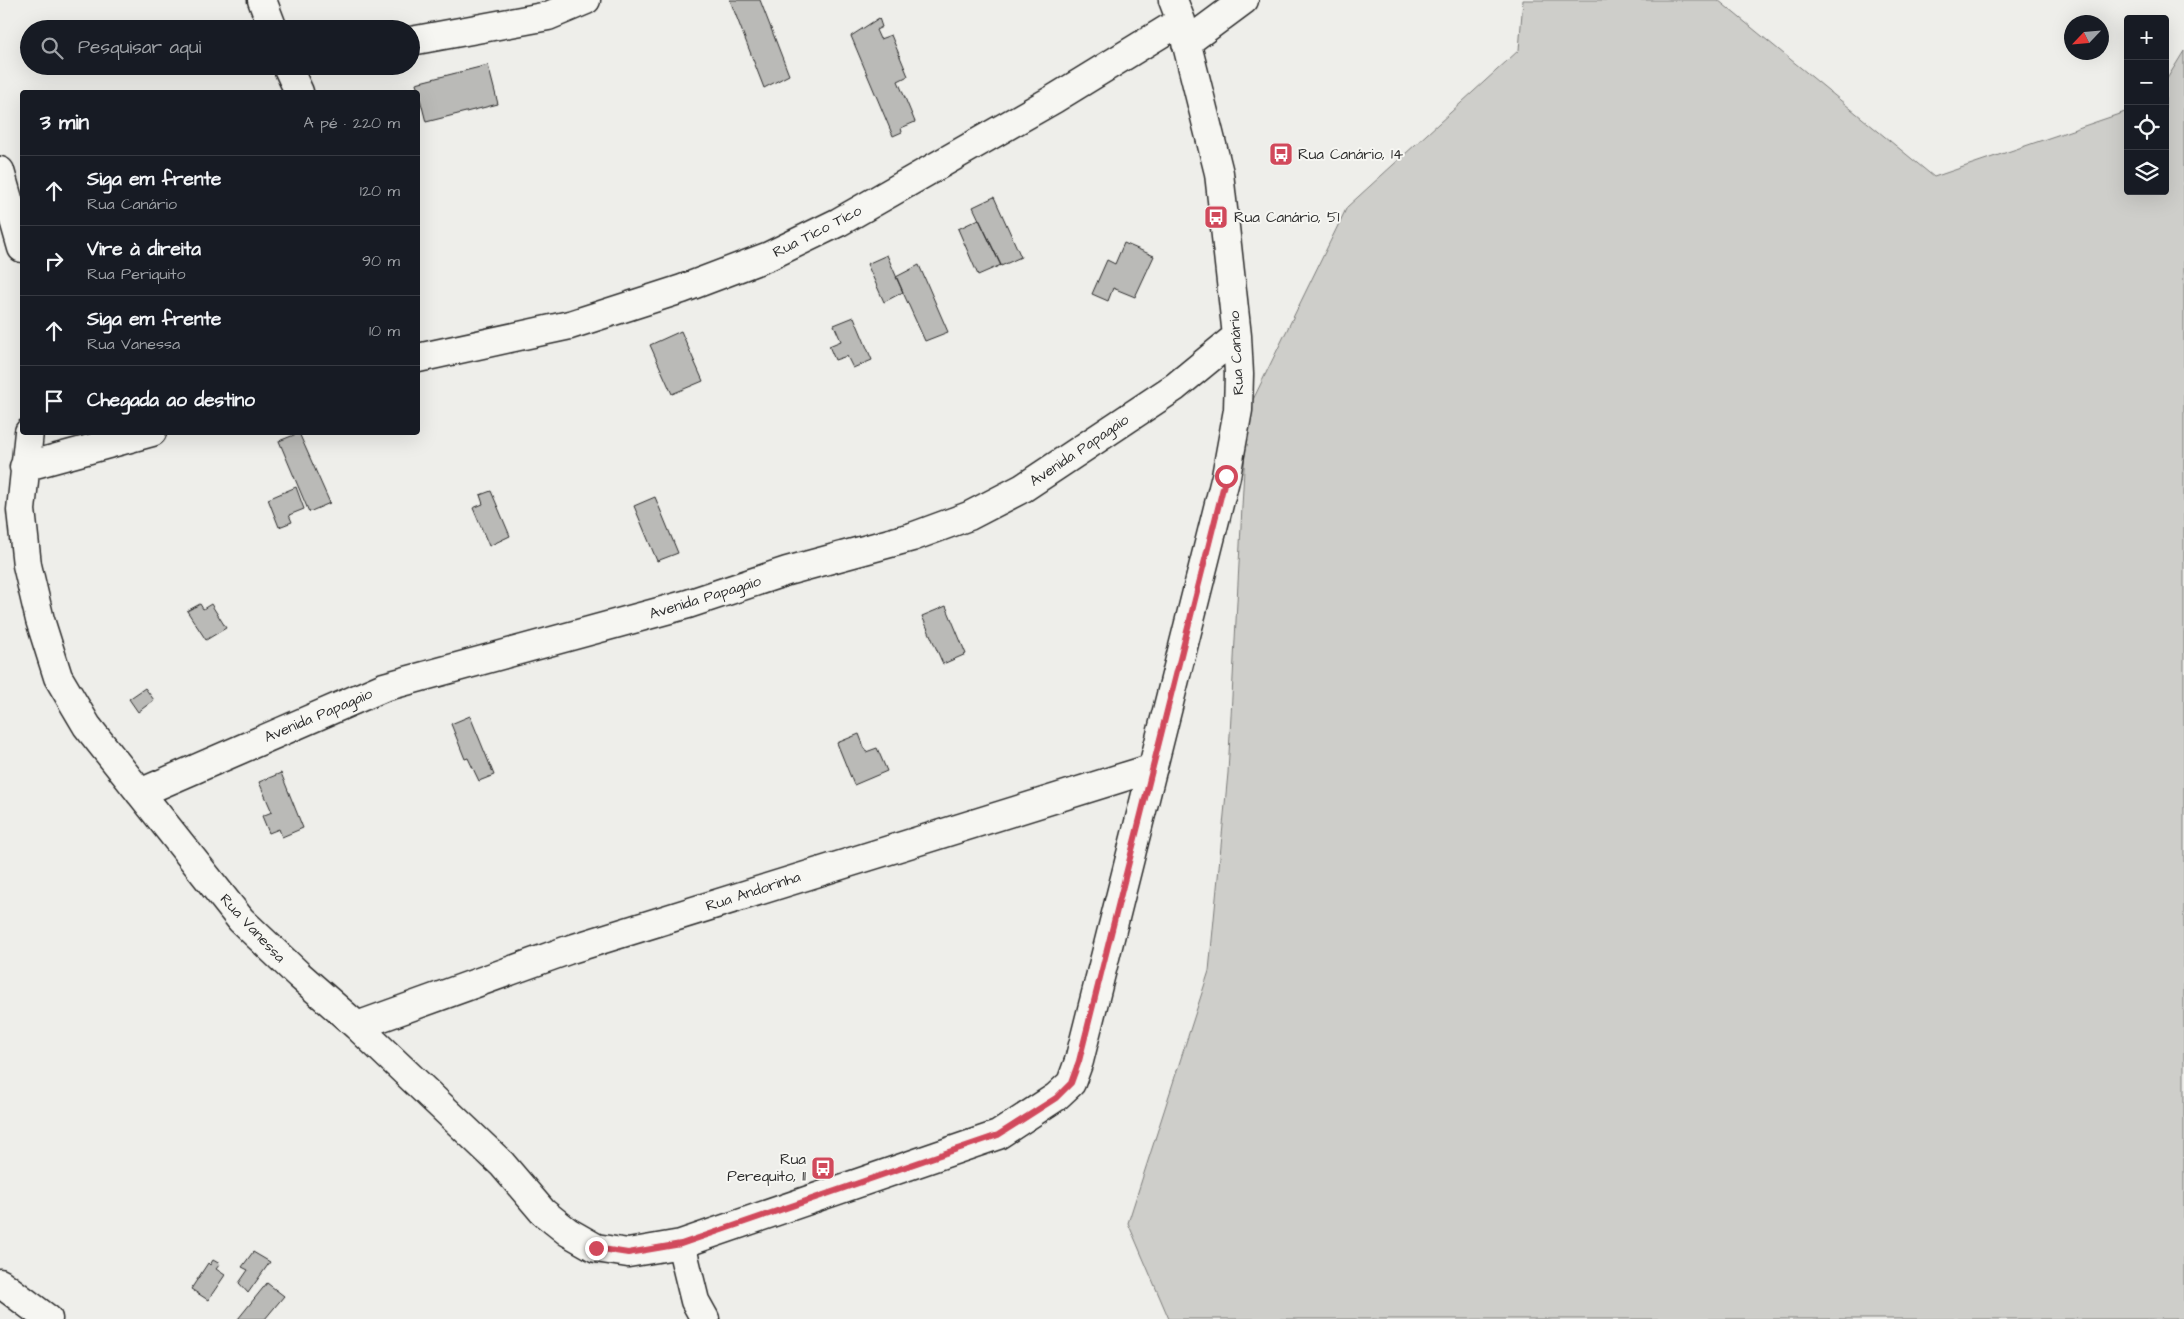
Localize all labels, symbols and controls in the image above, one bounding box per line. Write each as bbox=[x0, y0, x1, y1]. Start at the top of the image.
north arrow bbox=[2064, 15, 2109, 60]
map controls bbox=[2124, 15, 2169, 195]
button: + bbox=[2124, 15, 2169, 60]
search box bbox=[20, 20, 420, 75]
icon: search bbox=[38, 34, 66, 62]
text: Pesquisar aqui bbox=[78, 34, 201, 61]
button: − bbox=[2124, 60, 2169, 105]
button: locate bbox=[2124, 105, 2169, 150]
text: 3 min bbox=[40, 108, 89, 137]
text: A pé · 220 m bbox=[303, 112, 400, 134]
bus stop icon: Rua Canário, 14 bbox=[1268, 141, 1294, 167]
place label: Rua Canário, 14 bbox=[1298, 144, 1403, 165]
button: layers bbox=[2124, 150, 2169, 195]
text: Siga em frente bbox=[87, 166, 221, 193]
icon: ahead bbox=[40, 177, 68, 205]
text: 120 m bbox=[360, 180, 400, 202]
text: Rua Canário bbox=[87, 193, 177, 215]
street label: Rua Tico Tico bbox=[769, 200, 866, 263]
bus stop icon: Rua Canário, 51 bbox=[1203, 204, 1229, 230]
place label: Rua Canário, 51 bbox=[1234, 207, 1340, 228]
text: Vire à direita bbox=[87, 236, 201, 263]
icon: right bbox=[40, 247, 68, 275]
text: 90 m bbox=[362, 250, 400, 272]
text: Rua Periquito bbox=[87, 263, 185, 285]
text: Siga em frente bbox=[87, 306, 221, 333]
street label: Rua Canário bbox=[1224, 310, 1249, 396]
icon: ahead bbox=[40, 317, 68, 345]
text: 10 m bbox=[369, 320, 400, 342]
text: Rua Vanessa bbox=[87, 333, 180, 355]
icon: arrive bbox=[40, 387, 68, 415]
text: Chegada ao destino bbox=[87, 387, 255, 414]
street label: Avenida Papagaio bbox=[1025, 409, 1134, 492]
route start bbox=[1215, 465, 1238, 488]
street label: Avenida Papagaio bbox=[647, 570, 764, 625]
street label: Avenida Papagaio bbox=[261, 683, 377, 749]
street label: Rua Andorinha bbox=[703, 866, 803, 917]
street label: Rua Vanessa bbox=[215, 889, 290, 968]
place label: Rua Perequito, 11 bbox=[727, 1149, 806, 1187]
bus stop icon: Rua Perequito, 11 bbox=[810, 1155, 836, 1181]
route end bbox=[585, 1237, 608, 1260]

